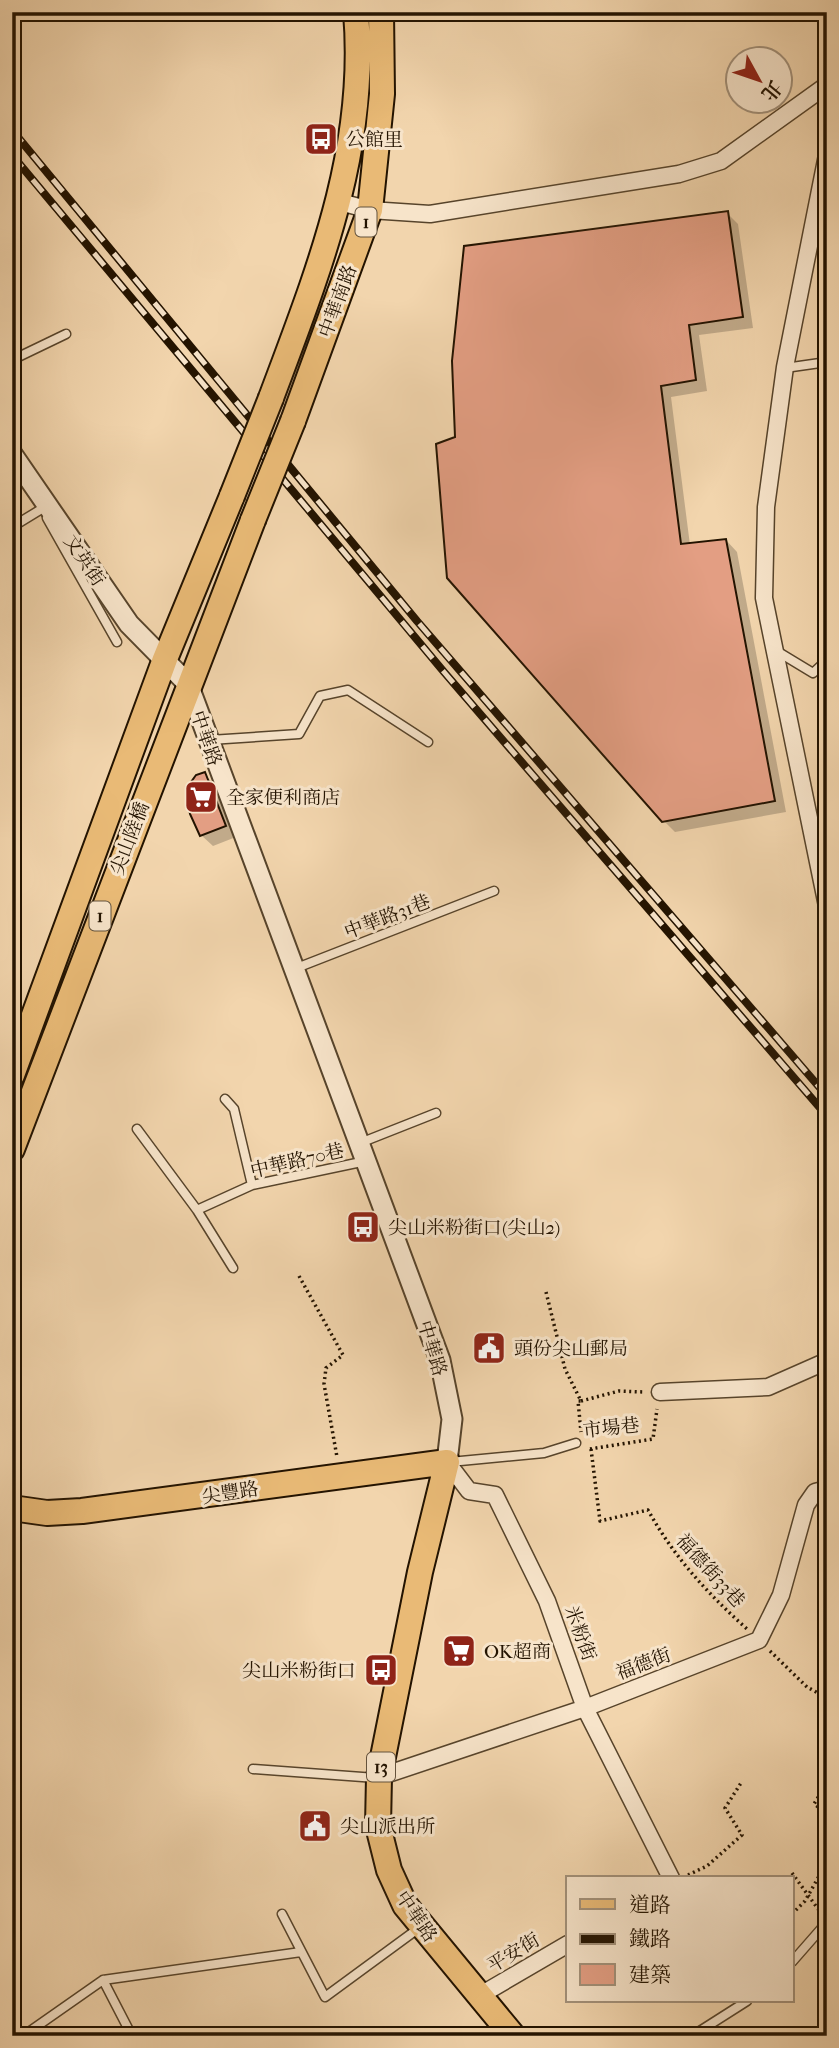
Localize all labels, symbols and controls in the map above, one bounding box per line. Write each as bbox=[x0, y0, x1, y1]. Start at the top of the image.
north arrow bbox=[724, 46, 794, 116]
text: 北 bbox=[757, 76, 786, 105]
bus stop icon: 公館里 bbox=[302, 120, 340, 158]
place label: 公館里 bbox=[346, 129, 403, 151]
road number: 1 bbox=[356, 208, 376, 236]
street label: 中華南路 bbox=[315, 262, 361, 341]
street label: 文英街 bbox=[59, 531, 109, 590]
street label: 中華路 bbox=[186, 708, 226, 769]
supermarket icon: 全家便利商店 bbox=[182, 778, 220, 816]
place label: 全家便利商店 bbox=[226, 787, 340, 809]
street label: 尖山陸橋 bbox=[106, 799, 154, 878]
street label: 中華路31巷 bbox=[341, 890, 434, 943]
road number: 1 bbox=[90, 902, 110, 931]
street label: 中華路70巷 bbox=[248, 1140, 346, 1182]
bus stop icon: 尖山米粉街口(尖山2) bbox=[344, 1208, 382, 1246]
place label: 尖山米粉街口(尖山2) bbox=[388, 1217, 560, 1239]
street label: 中華路 bbox=[413, 1318, 451, 1379]
public building icon: 頭份尖山郵局 bbox=[470, 1329, 508, 1367]
place label: 頭份尖山郵局 bbox=[514, 1338, 628, 1360]
street label: 市場巷 bbox=[582, 1414, 641, 1442]
street label: 尖豐路 bbox=[200, 1478, 260, 1508]
street label: 福德街33巷 bbox=[671, 1529, 749, 1612]
street label: 米粉街 bbox=[560, 1603, 600, 1664]
supermarket icon: OK超商 bbox=[440, 1632, 478, 1670]
place label: OK超商 bbox=[484, 1641, 551, 1663]
street label: 福德街 bbox=[613, 1643, 674, 1684]
bus stop icon: 尖山米粉街口 bbox=[362, 1651, 400, 1689]
place label: 尖山米粉街口 bbox=[242, 1660, 356, 1682]
road number: 13 bbox=[367, 1752, 395, 1782]
public building icon: 尖山派出所 bbox=[296, 1807, 334, 1845]
place label: 尖山派出所 bbox=[340, 1816, 435, 1838]
legend bbox=[566, 1876, 794, 2002]
street label: 中華路 bbox=[391, 1887, 441, 1946]
text: 道路 bbox=[629, 1893, 671, 1917]
text: 鐵路 bbox=[629, 1927, 671, 1951]
street label: 平安街 bbox=[483, 1929, 544, 1977]
text: 建築 bbox=[629, 1963, 671, 1987]

